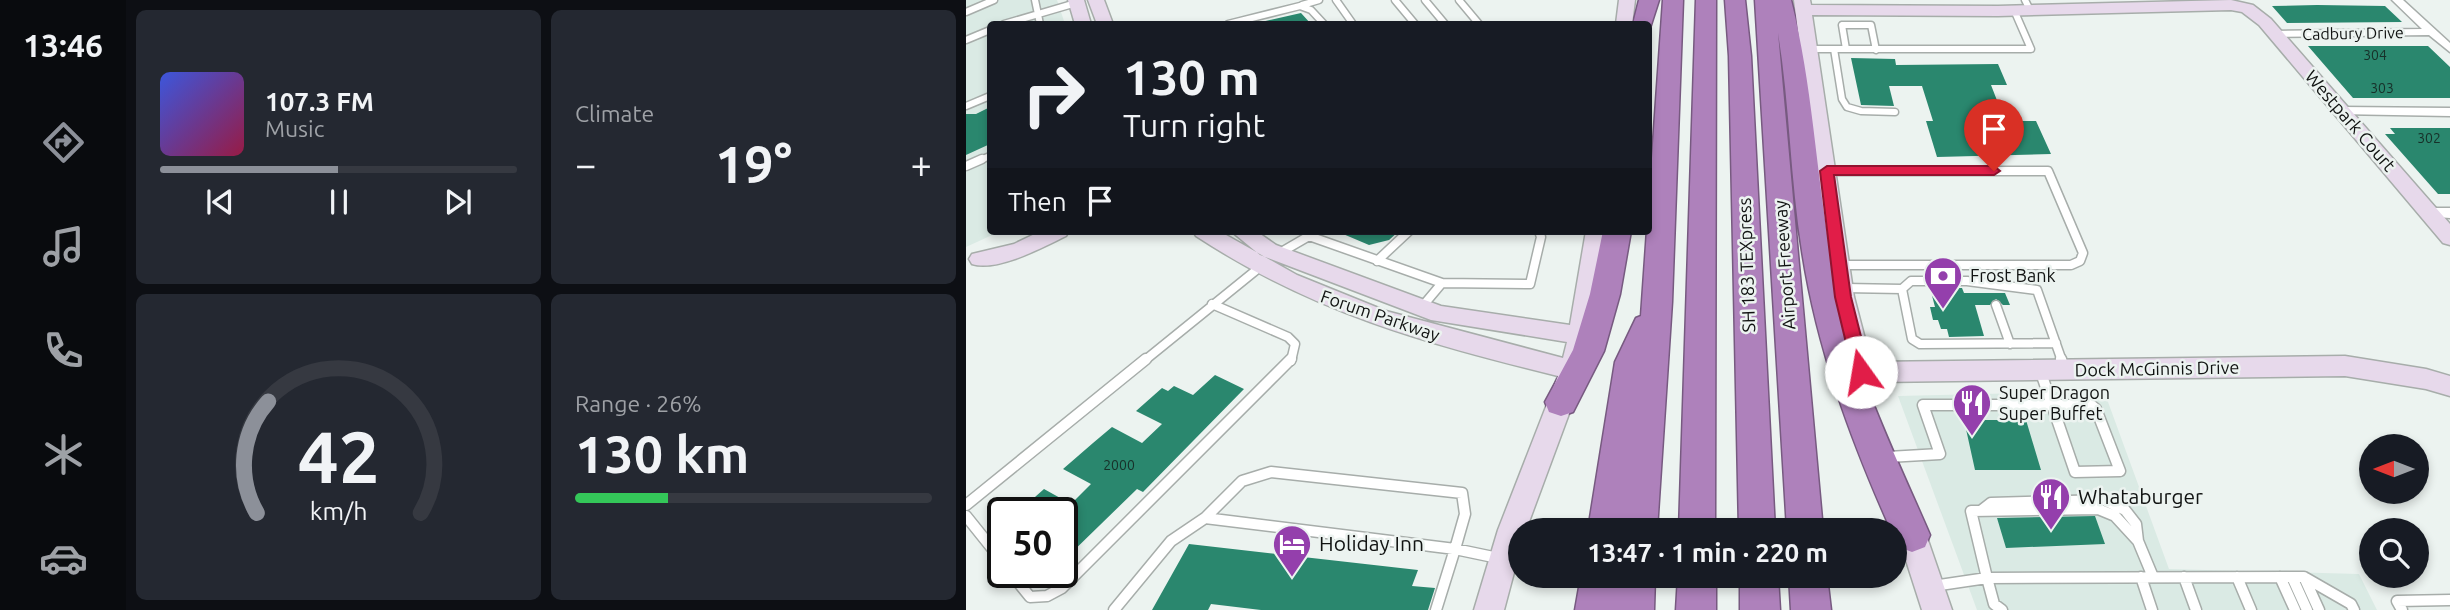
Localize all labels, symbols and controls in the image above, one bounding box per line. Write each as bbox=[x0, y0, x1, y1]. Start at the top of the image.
street label: Cadbury Drive bbox=[2302, 23, 2404, 43]
text: 13:46 bbox=[23, 27, 103, 63]
house number: 304 bbox=[2363, 47, 2387, 63]
icon: right bbox=[1008, 49, 1099, 140]
text: 130 m bbox=[1123, 49, 1260, 104]
street label: Westpark Court bbox=[2302, 66, 2400, 175]
house number: 303 bbox=[2370, 80, 2394, 96]
text: 107.3 FM bbox=[265, 87, 374, 116]
pin bbox=[1964, 99, 2024, 171]
text: Climate bbox=[575, 101, 654, 126]
text: Turn right bbox=[1123, 107, 1265, 143]
icon: arrive bbox=[1975, 110, 2013, 148]
text: Music bbox=[265, 116, 324, 141]
icon: directions bbox=[39, 118, 88, 167]
house number: 302 bbox=[2417, 130, 2441, 146]
text: 19° bbox=[715, 135, 792, 193]
text: − bbox=[575, 143, 596, 185]
text: + bbox=[911, 143, 932, 185]
icon: arrive bbox=[1081, 182, 1119, 220]
icon: previous bbox=[201, 183, 239, 221]
icon: pause bbox=[320, 183, 358, 221]
icon: next bbox=[439, 183, 477, 221]
text: Then bbox=[1008, 187, 1067, 216]
street label: SH 183 TEXpress bbox=[1734, 197, 1758, 333]
street label: Airport Freeway bbox=[1769, 199, 1799, 330]
icon: music bbox=[39, 222, 88, 271]
bank icon: Frost Bank bbox=[1922, 255, 1964, 310]
place label: Frost Bank bbox=[1970, 265, 2056, 285]
street label: Forum Parkway bbox=[1318, 285, 1443, 345]
icon: phone bbox=[39, 326, 88, 375]
position arrow bbox=[1824, 335, 1898, 409]
street label: Dock McGinnis Drive bbox=[2075, 357, 2239, 379]
restaurant icon: Super Dragon Super Buffet bbox=[1951, 382, 1993, 437]
place label: Super Dragon Super Buffet bbox=[1999, 382, 2110, 423]
text: Range · 26% bbox=[575, 391, 702, 416]
text: 42 bbox=[297, 415, 380, 497]
text: 130 km bbox=[575, 425, 749, 483]
icon: climate bbox=[39, 430, 88, 479]
north arrow bbox=[2359, 434, 2429, 504]
map controls bbox=[2359, 434, 2429, 588]
house number: 2000 bbox=[1103, 457, 1135, 473]
restaurant icon: Whataburger bbox=[2030, 476, 2072, 531]
place label: Whataburger bbox=[2078, 484, 2203, 508]
text: km/h bbox=[310, 497, 367, 525]
speed limit sign: 50 bbox=[987, 497, 1078, 588]
button: search bbox=[2359, 518, 2429, 588]
hotel icon: Holiday Inn bbox=[1271, 523, 1313, 578]
place label: Holiday Inn bbox=[1319, 531, 1424, 555]
icon: car bbox=[39, 534, 88, 583]
text: 13:47 · 1 min · 220 m bbox=[1587, 538, 1828, 567]

